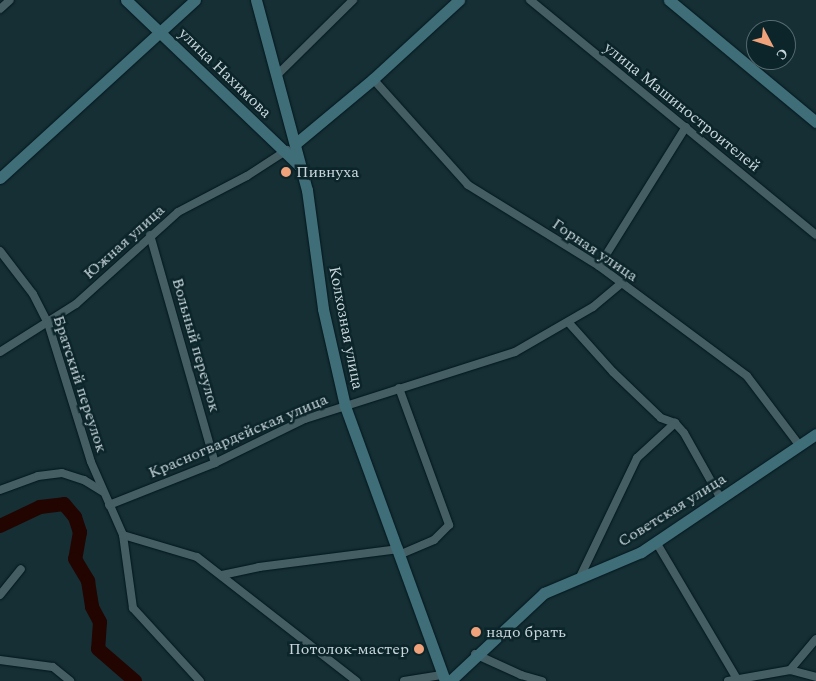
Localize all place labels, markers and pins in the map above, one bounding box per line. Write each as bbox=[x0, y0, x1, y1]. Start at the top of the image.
place label: Пивнуха bbox=[296, 162, 359, 182]
marker: Пивнуха bbox=[280, 166, 292, 178]
place label: надо брать bbox=[486, 622, 566, 642]
marker: надо брать bbox=[470, 626, 482, 638]
place label: Потолок-мастер bbox=[288, 639, 409, 659]
marker: Потолок-мастер bbox=[413, 643, 425, 655]

